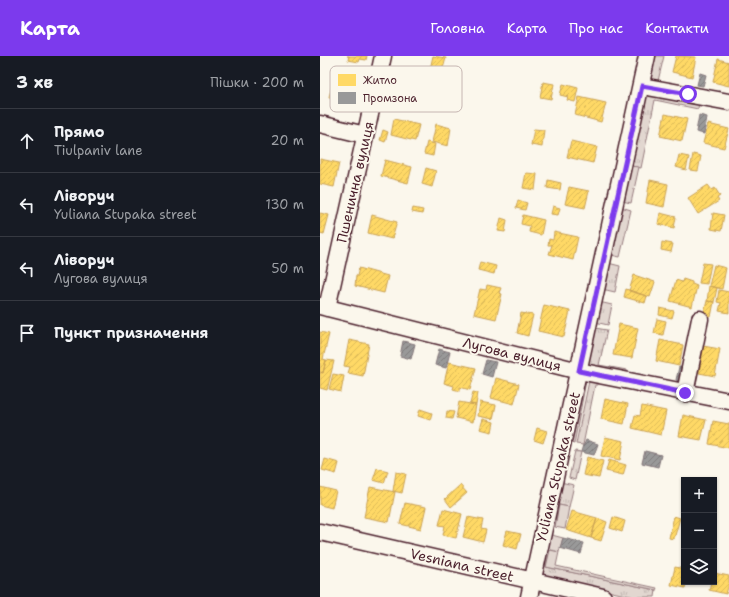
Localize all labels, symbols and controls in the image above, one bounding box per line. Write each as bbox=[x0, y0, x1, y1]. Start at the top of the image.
text: Карта bbox=[20, 16, 80, 41]
text: Головна bbox=[430, 19, 485, 37]
text: Карта bbox=[507, 19, 547, 37]
text: Про нас bbox=[569, 19, 623, 37]
text: Контакти bbox=[645, 19, 709, 37]
legend bbox=[330, 66, 462, 112]
text: 3 хв bbox=[16, 71, 53, 93]
text: Житло bbox=[363, 73, 397, 88]
text: Пішки · 200 m bbox=[210, 74, 304, 91]
route start bbox=[679, 85, 697, 103]
text: Промзона bbox=[363, 91, 417, 106]
street label: Пшенична вулиця bbox=[332, 119, 378, 245]
text: Прямо bbox=[54, 122, 104, 142]
icon: ahead bbox=[16, 130, 38, 152]
text: 20 m bbox=[271, 132, 304, 149]
text: Tiulpaniv lane bbox=[54, 142, 143, 159]
text: Ліворуч bbox=[54, 186, 114, 206]
icon: left bbox=[16, 194, 38, 216]
text: 130 m bbox=[266, 196, 304, 213]
text: Yuliana Stupaka street bbox=[54, 206, 197, 223]
text: Ліворуч bbox=[54, 250, 114, 270]
icon: left bbox=[16, 258, 38, 280]
text: 50 m bbox=[271, 260, 304, 277]
text: Лугова вулиця bbox=[54, 270, 148, 287]
icon: arrive bbox=[16, 322, 38, 344]
text: Пункт призначення bbox=[54, 323, 209, 343]
street label: Лугова вулиця bbox=[461, 333, 563, 375]
route end bbox=[676, 384, 694, 402]
street label: Yuliana Stupaka street bbox=[532, 390, 584, 544]
map controls bbox=[681, 477, 717, 585]
button: + bbox=[681, 477, 717, 513]
button: − bbox=[681, 513, 717, 549]
street label: Vesniana street bbox=[408, 544, 516, 586]
button: layers bbox=[681, 549, 717, 585]

